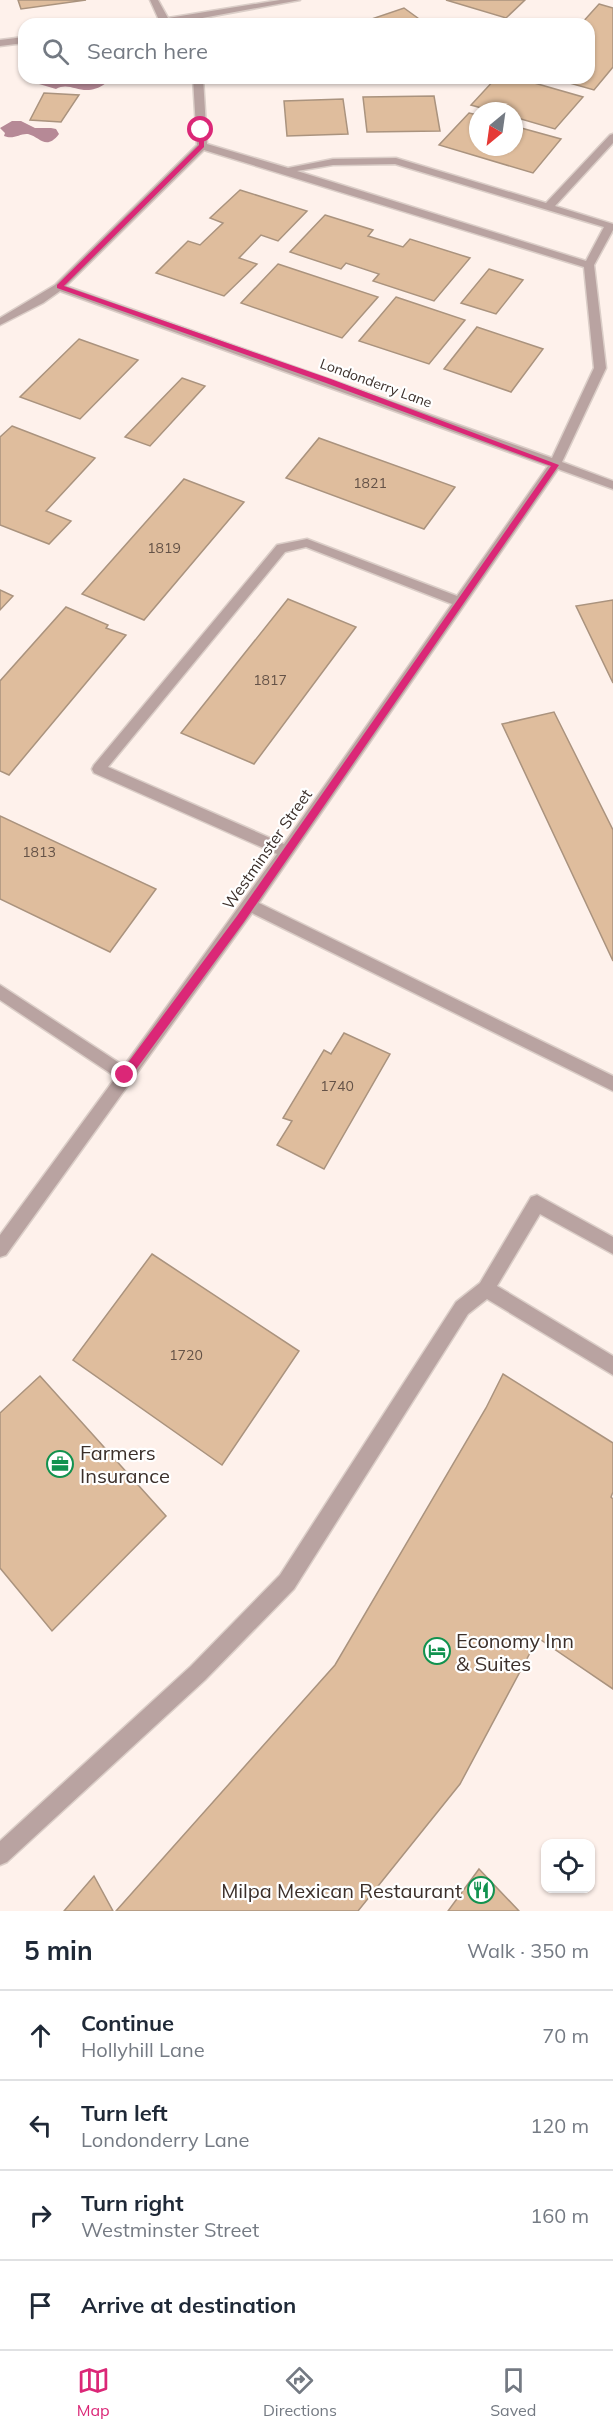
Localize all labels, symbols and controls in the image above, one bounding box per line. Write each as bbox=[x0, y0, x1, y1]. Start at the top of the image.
search box bbox=[18, 18, 595, 84]
icon: search bbox=[39, 35, 72, 68]
text: Search here bbox=[87, 37, 208, 65]
north arrow bbox=[469, 102, 523, 156]
route start bbox=[187, 116, 213, 142]
street label: Londonderry Lane bbox=[318, 354, 434, 412]
house number: 1821 bbox=[353, 474, 387, 492]
house number: 1819 bbox=[147, 539, 181, 557]
house number: 1817 bbox=[253, 671, 287, 689]
street label: Westminster Street bbox=[218, 785, 316, 913]
house number: 1813 bbox=[22, 843, 56, 861]
route end bbox=[111, 1061, 137, 1087]
house number: 1740 bbox=[320, 1077, 354, 1095]
house number: 1720 bbox=[169, 1346, 203, 1364]
place label: Farmers Insurance bbox=[80, 1440, 170, 1488]
office icon: Farmers Insurance bbox=[45, 1449, 75, 1479]
place label: Economy Inn & Suites bbox=[456, 1628, 574, 1676]
hotel icon: Economy Inn & Suites bbox=[422, 1636, 452, 1666]
map controls bbox=[541, 1839, 595, 1893]
button: locate bbox=[541, 1839, 595, 1893]
restaurant icon: Milpa Mexican Restaurant bbox=[466, 1875, 496, 1905]
place label: Milpa Mexican Restaurant bbox=[221, 1878, 462, 1903]
text: 5 min bbox=[24, 1934, 93, 1967]
text: Walk · 350 m bbox=[467, 1938, 589, 1963]
text: Continue bbox=[81, 2009, 174, 2037]
icon: ahead bbox=[24, 2019, 57, 2052]
text: 70 m bbox=[542, 2023, 589, 2048]
text: Hollyhill Lane bbox=[81, 2037, 205, 2062]
text: Turn left bbox=[81, 2099, 168, 2127]
icon: left bbox=[24, 2109, 57, 2142]
text: 120 m bbox=[530, 2113, 589, 2138]
text: Londonderry Lane bbox=[81, 2127, 249, 2152]
text: Turn right bbox=[81, 2189, 184, 2217]
icon: right bbox=[24, 2199, 57, 2232]
text: 160 m bbox=[530, 2203, 589, 2228]
text: Westminster Street bbox=[81, 2217, 259, 2242]
icon: arrive bbox=[24, 2289, 57, 2322]
text: Arrive at destination bbox=[81, 2291, 296, 2319]
tab: Map bbox=[77, 2364, 110, 2420]
tab: Directions bbox=[263, 2364, 337, 2420]
tab: Saved bbox=[490, 2364, 536, 2420]

